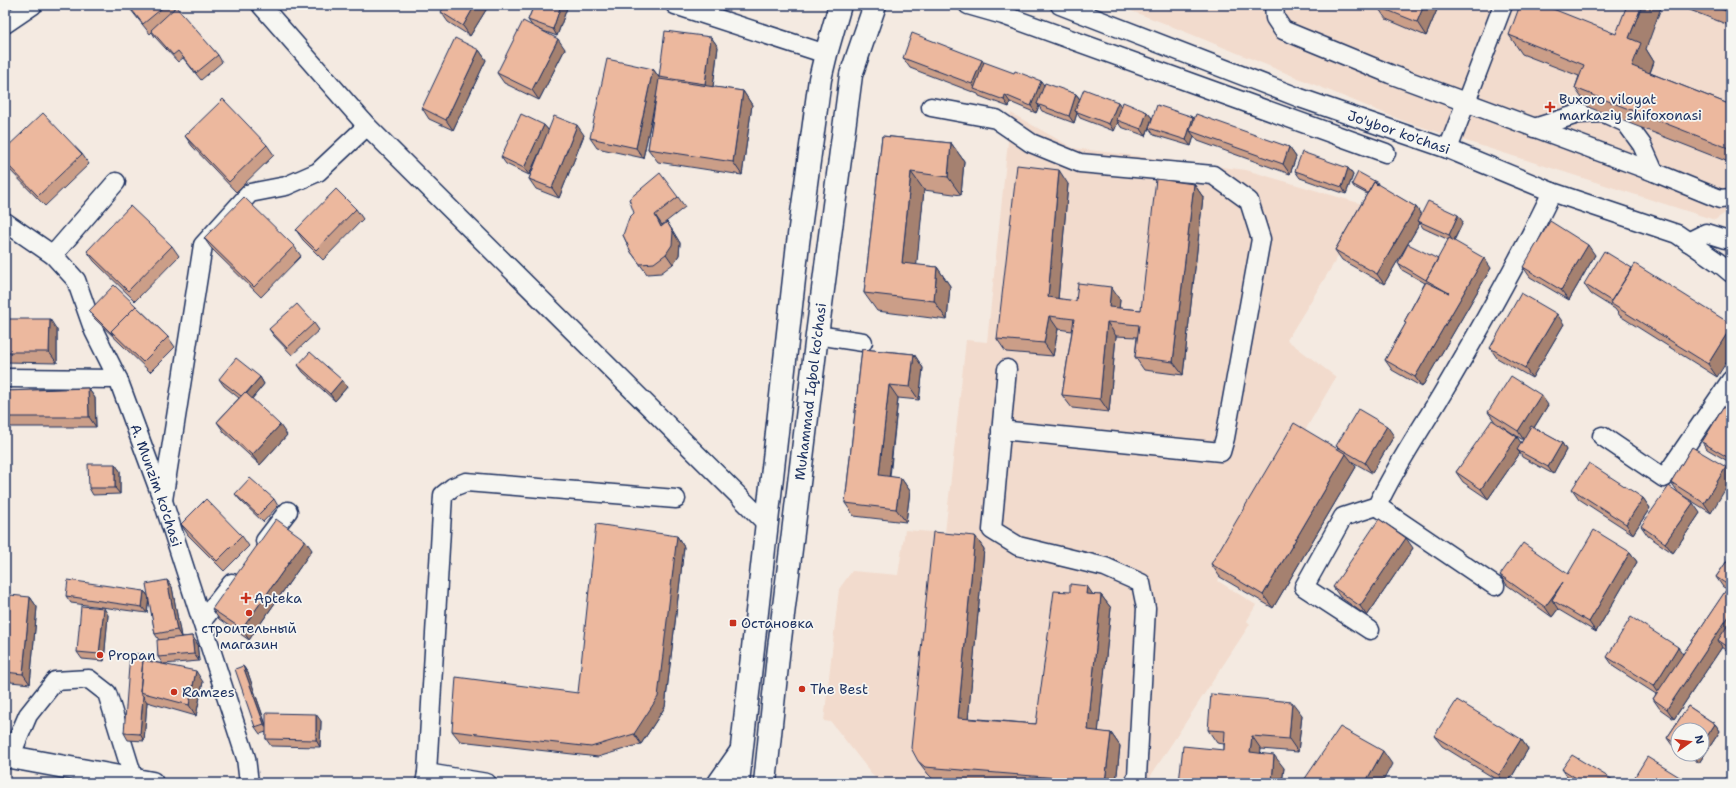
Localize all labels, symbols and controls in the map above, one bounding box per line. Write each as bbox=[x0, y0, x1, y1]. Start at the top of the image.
place label: Buxoro viloyat markaziy shifoxonasi bbox=[1559, 90, 1702, 124]
marker: Buxoro viloyat markaziy shifoxonasi bbox=[1544, 101, 1556, 113]
street label: Jo'ybor ko'chasi bbox=[1345, 106, 1453, 158]
street label: Muhammad Iqbol ko'chasi bbox=[790, 302, 830, 481]
street label: A. Munzim ko'chasi bbox=[126, 421, 186, 549]
place label: Apteka bbox=[254, 589, 302, 607]
marker: Apteka bbox=[241, 593, 251, 603]
marker: строительный магазин bbox=[244, 608, 254, 618]
place label: Остановка bbox=[741, 614, 814, 632]
marker: Остановка bbox=[728, 618, 738, 628]
place label: строительный магазин bbox=[201, 619, 297, 653]
place label: Propan bbox=[108, 646, 156, 664]
marker: Propan bbox=[95, 650, 105, 660]
place label: The Best bbox=[810, 680, 868, 698]
place label: Ramzes bbox=[182, 683, 235, 701]
marker: The Best bbox=[797, 684, 807, 694]
marker: Ramzes bbox=[169, 687, 179, 697]
north arrow bbox=[1670, 722, 1710, 762]
text: N bbox=[1691, 734, 1708, 746]

